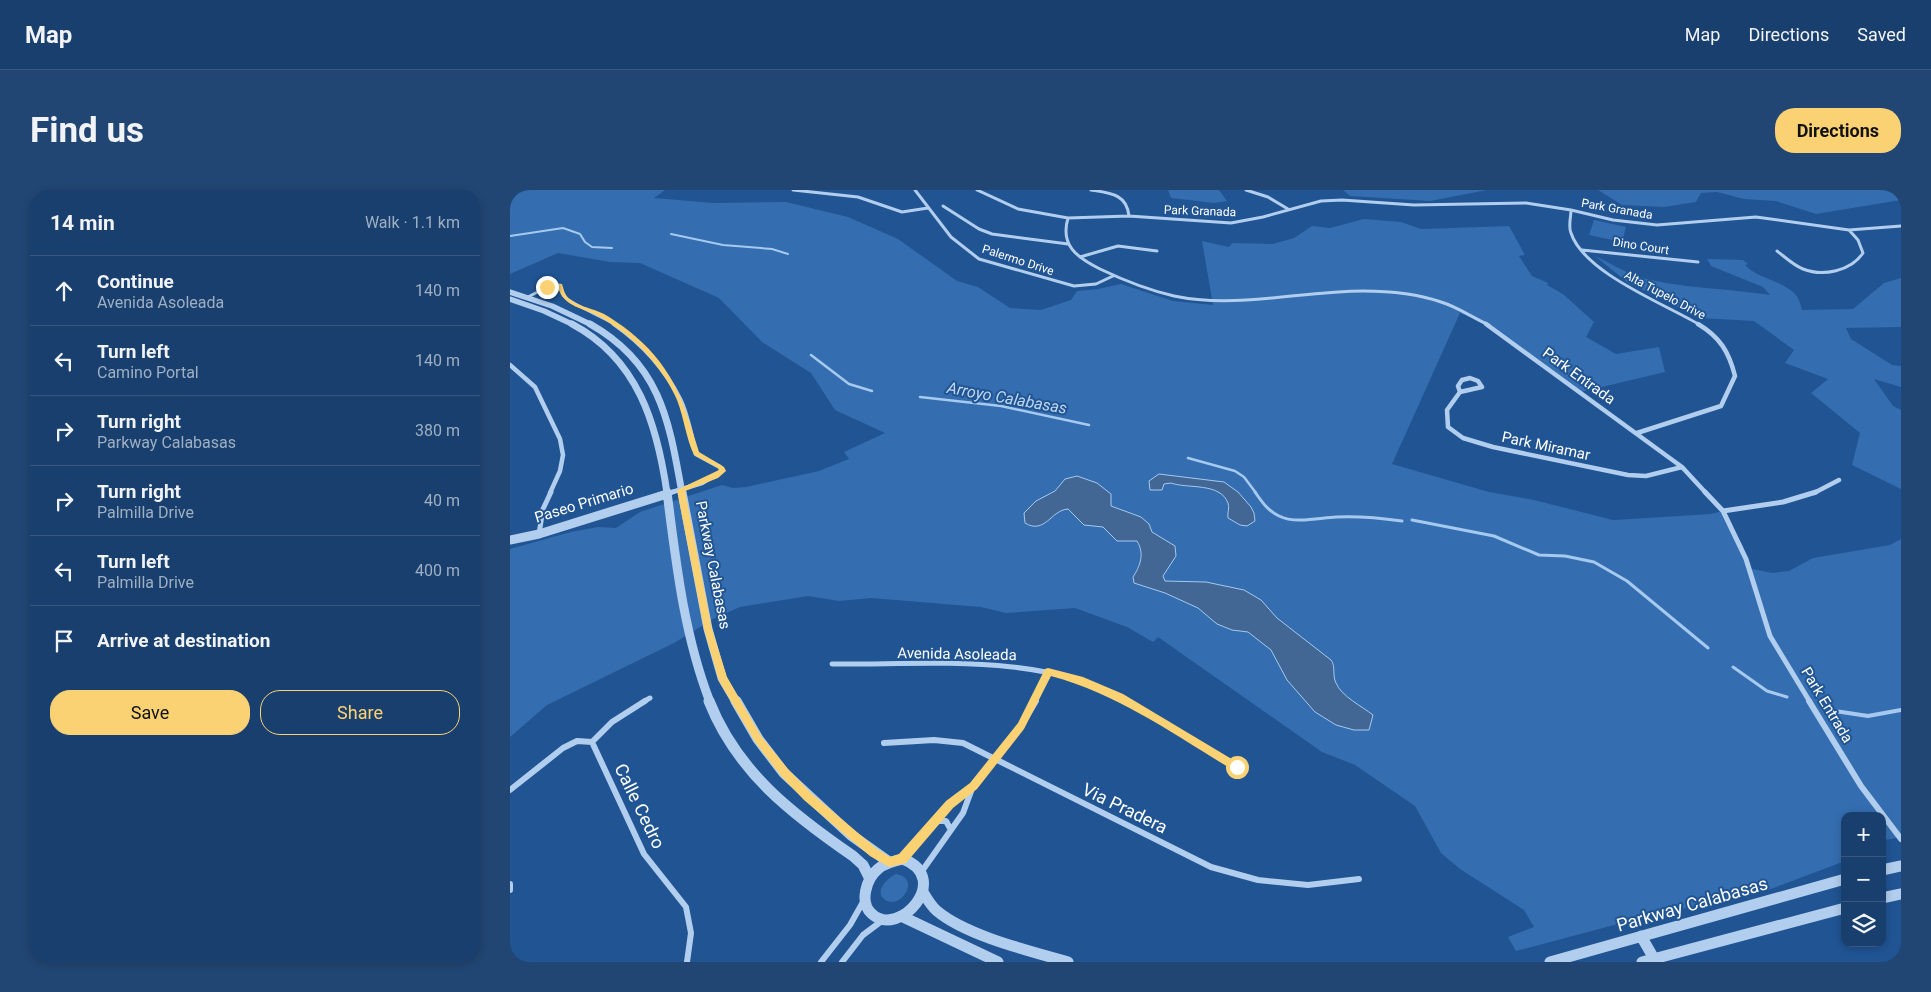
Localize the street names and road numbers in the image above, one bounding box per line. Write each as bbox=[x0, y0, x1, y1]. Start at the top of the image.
street label: Park Granada bbox=[1580, 196, 1654, 222]
street label: Park Granada bbox=[1164, 203, 1236, 219]
street label: Dino Court bbox=[1612, 235, 1670, 257]
street label: Palermo Drive bbox=[980, 242, 1056, 278]
street label: Alta Tupelo Drive bbox=[1622, 268, 1708, 322]
street label: Park Entrada bbox=[1539, 344, 1619, 408]
street label: Park Miramar bbox=[1500, 428, 1592, 464]
street label: Paseo Primario bbox=[532, 479, 636, 527]
street label: Parkway Calabasas bbox=[692, 499, 734, 631]
street label: Avenida Asoleada bbox=[897, 644, 1017, 664]
street label: Park Entrada bbox=[1797, 664, 1857, 746]
street label: Calle Cedro bbox=[610, 760, 670, 852]
street label: Via Pradera bbox=[1079, 778, 1171, 838]
street label: Parkway Calabasas bbox=[1614, 872, 1770, 936]

